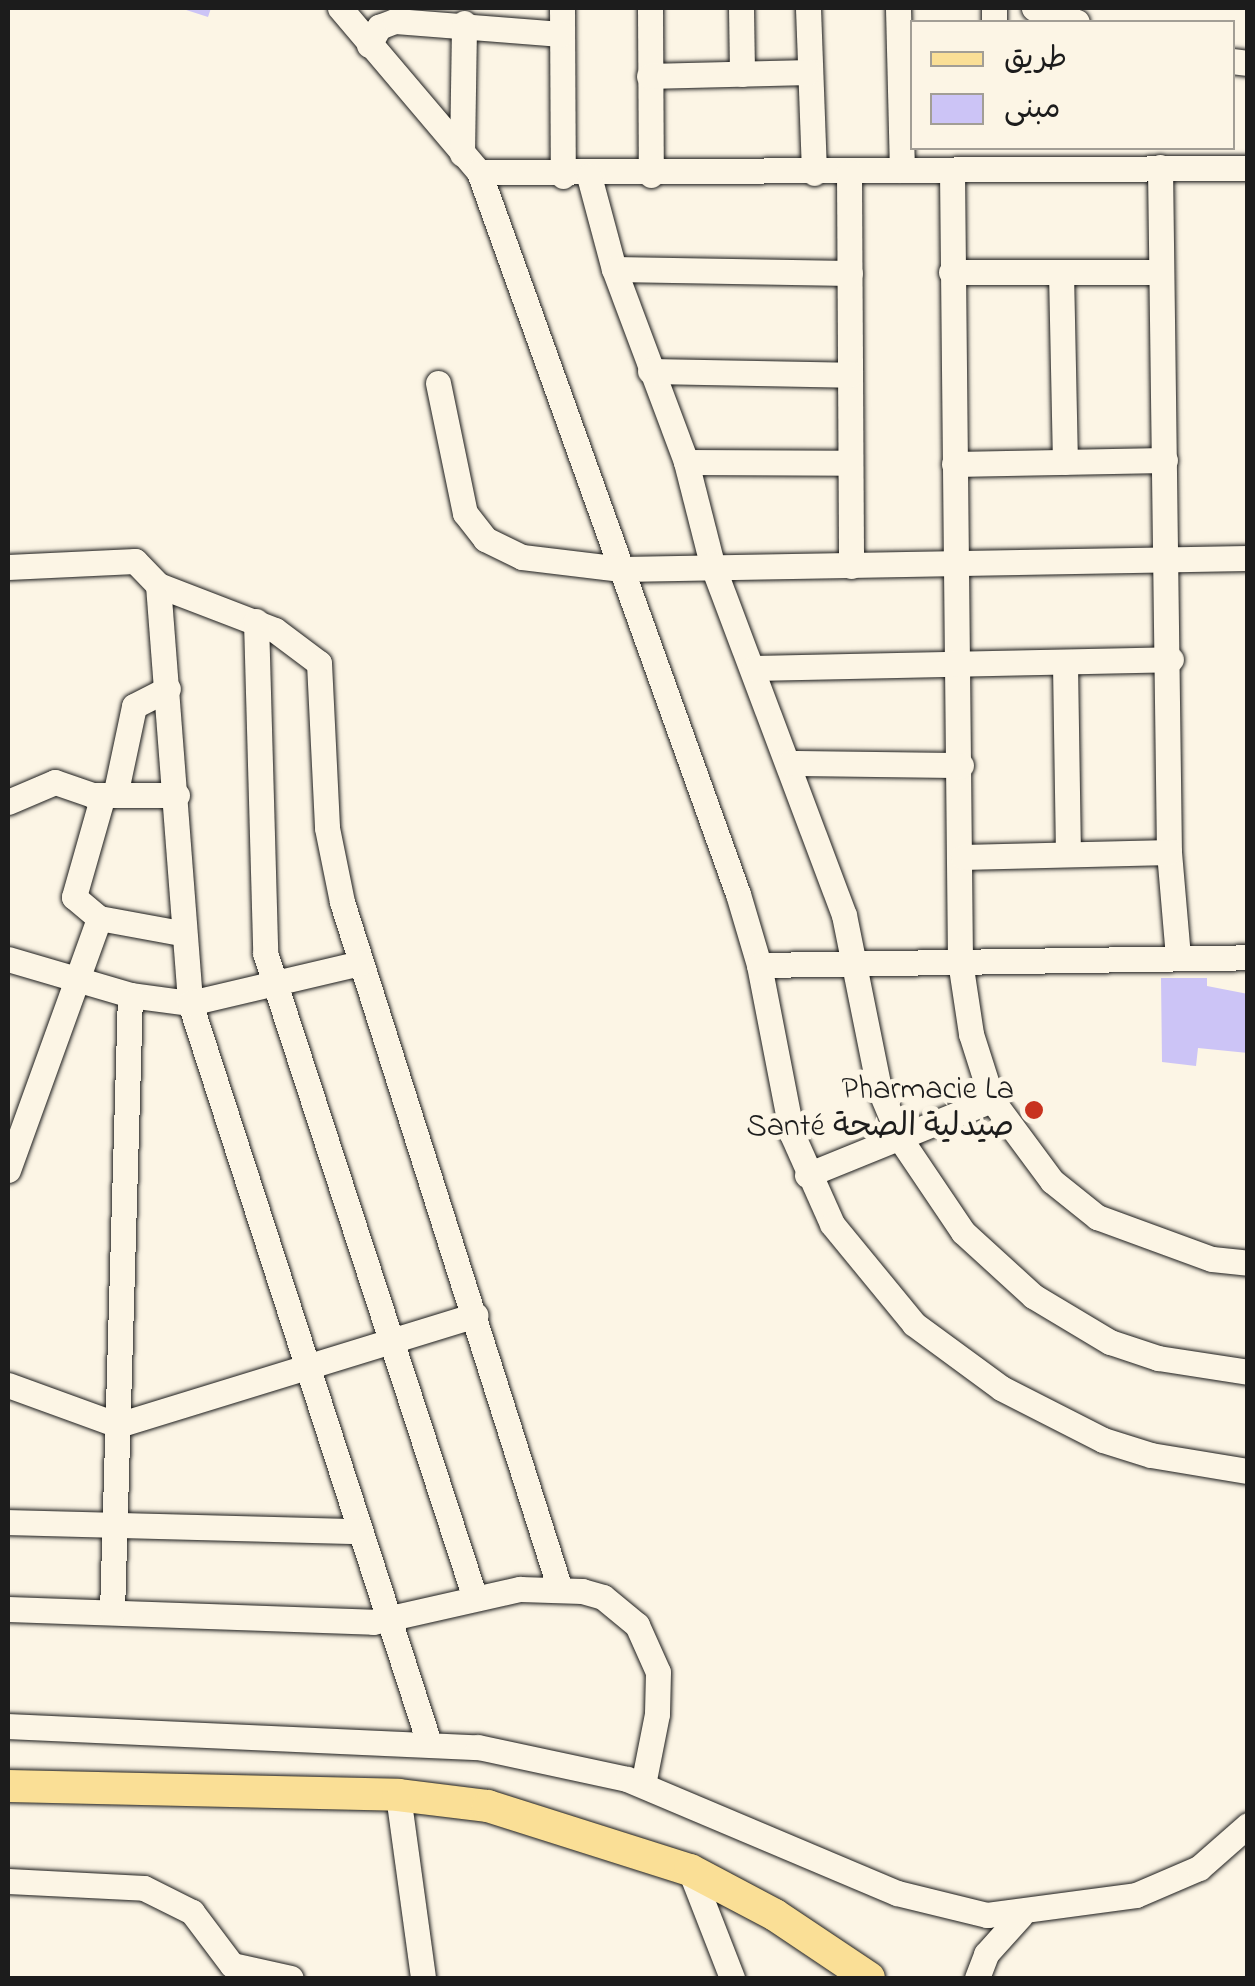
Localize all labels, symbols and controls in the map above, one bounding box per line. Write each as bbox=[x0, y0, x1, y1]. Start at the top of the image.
legend bbox=[910, 20, 1235, 150]
text: طريق bbox=[1004, 38, 1067, 82]
text: مبنى bbox=[1004, 88, 1060, 132]
place label: Pharmacie La Santé صيدلية الصحة bbox=[746, 1073, 1014, 1148]
marker: Pharmacie La Santé صيدلية الصحة bbox=[1023, 1099, 1045, 1121]

